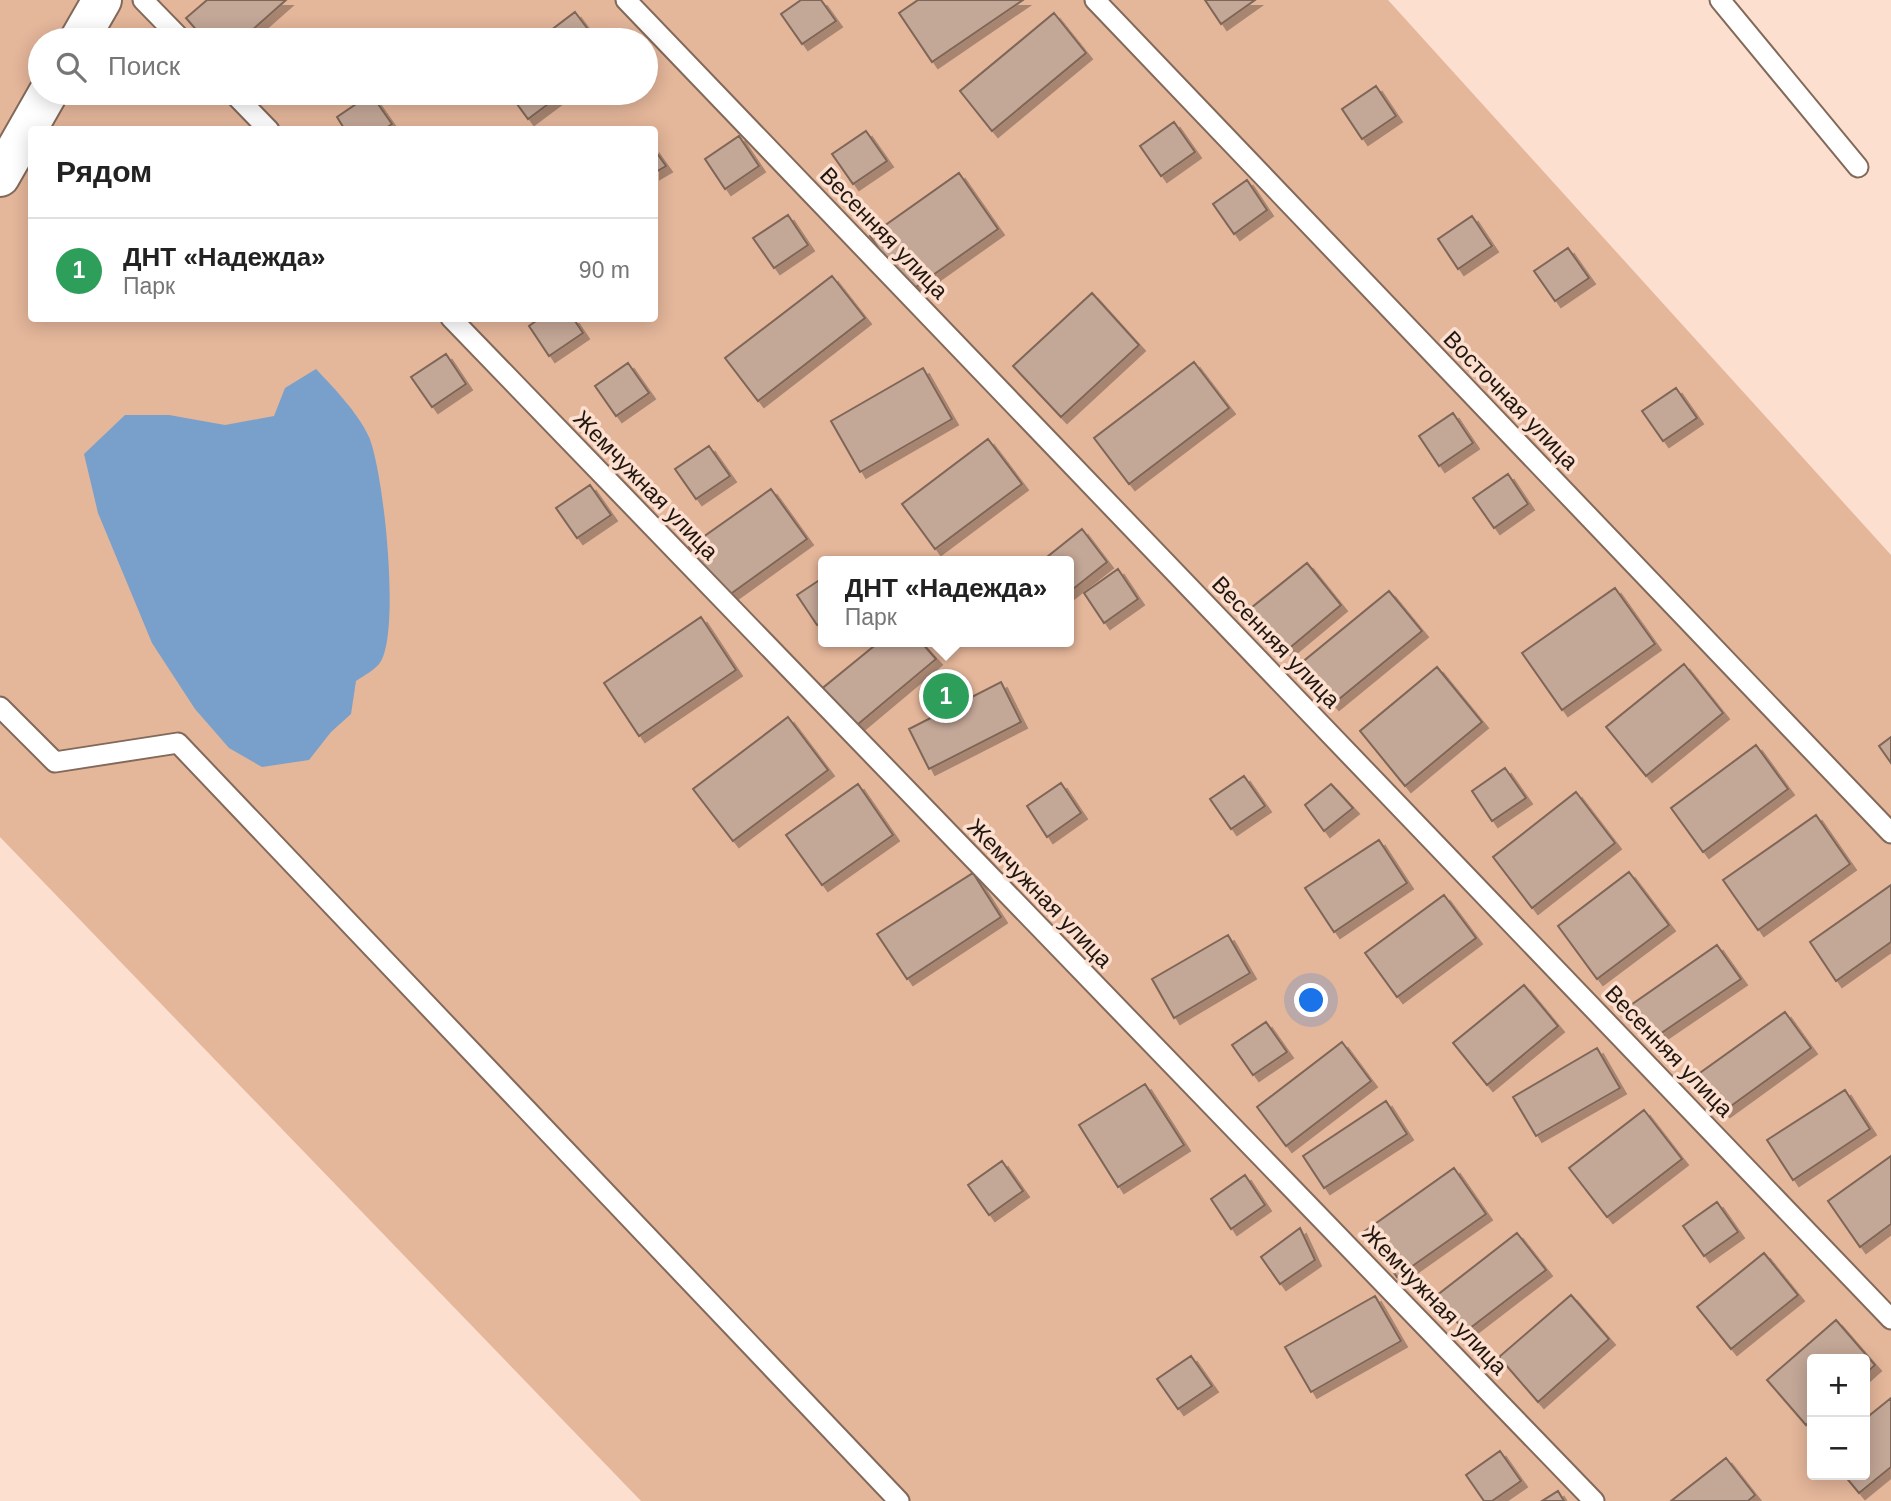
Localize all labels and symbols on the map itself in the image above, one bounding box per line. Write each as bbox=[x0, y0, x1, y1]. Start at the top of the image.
street label: Весенняя улица bbox=[815, 162, 953, 304]
street label: Восточная улица bbox=[1439, 326, 1584, 475]
street label: Жемчужная улица bbox=[568, 405, 724, 565]
street label: Весенняя улица bbox=[1207, 571, 1345, 713]
pin: 1 bbox=[923, 670, 969, 722]
street label: Жемчужная улица bbox=[962, 813, 1118, 973]
street label: Весенняя улица bbox=[1600, 980, 1738, 1122]
your location bbox=[1294, 983, 1328, 1017]
street label: Жемчужная улица bbox=[1357, 1220, 1513, 1380]

